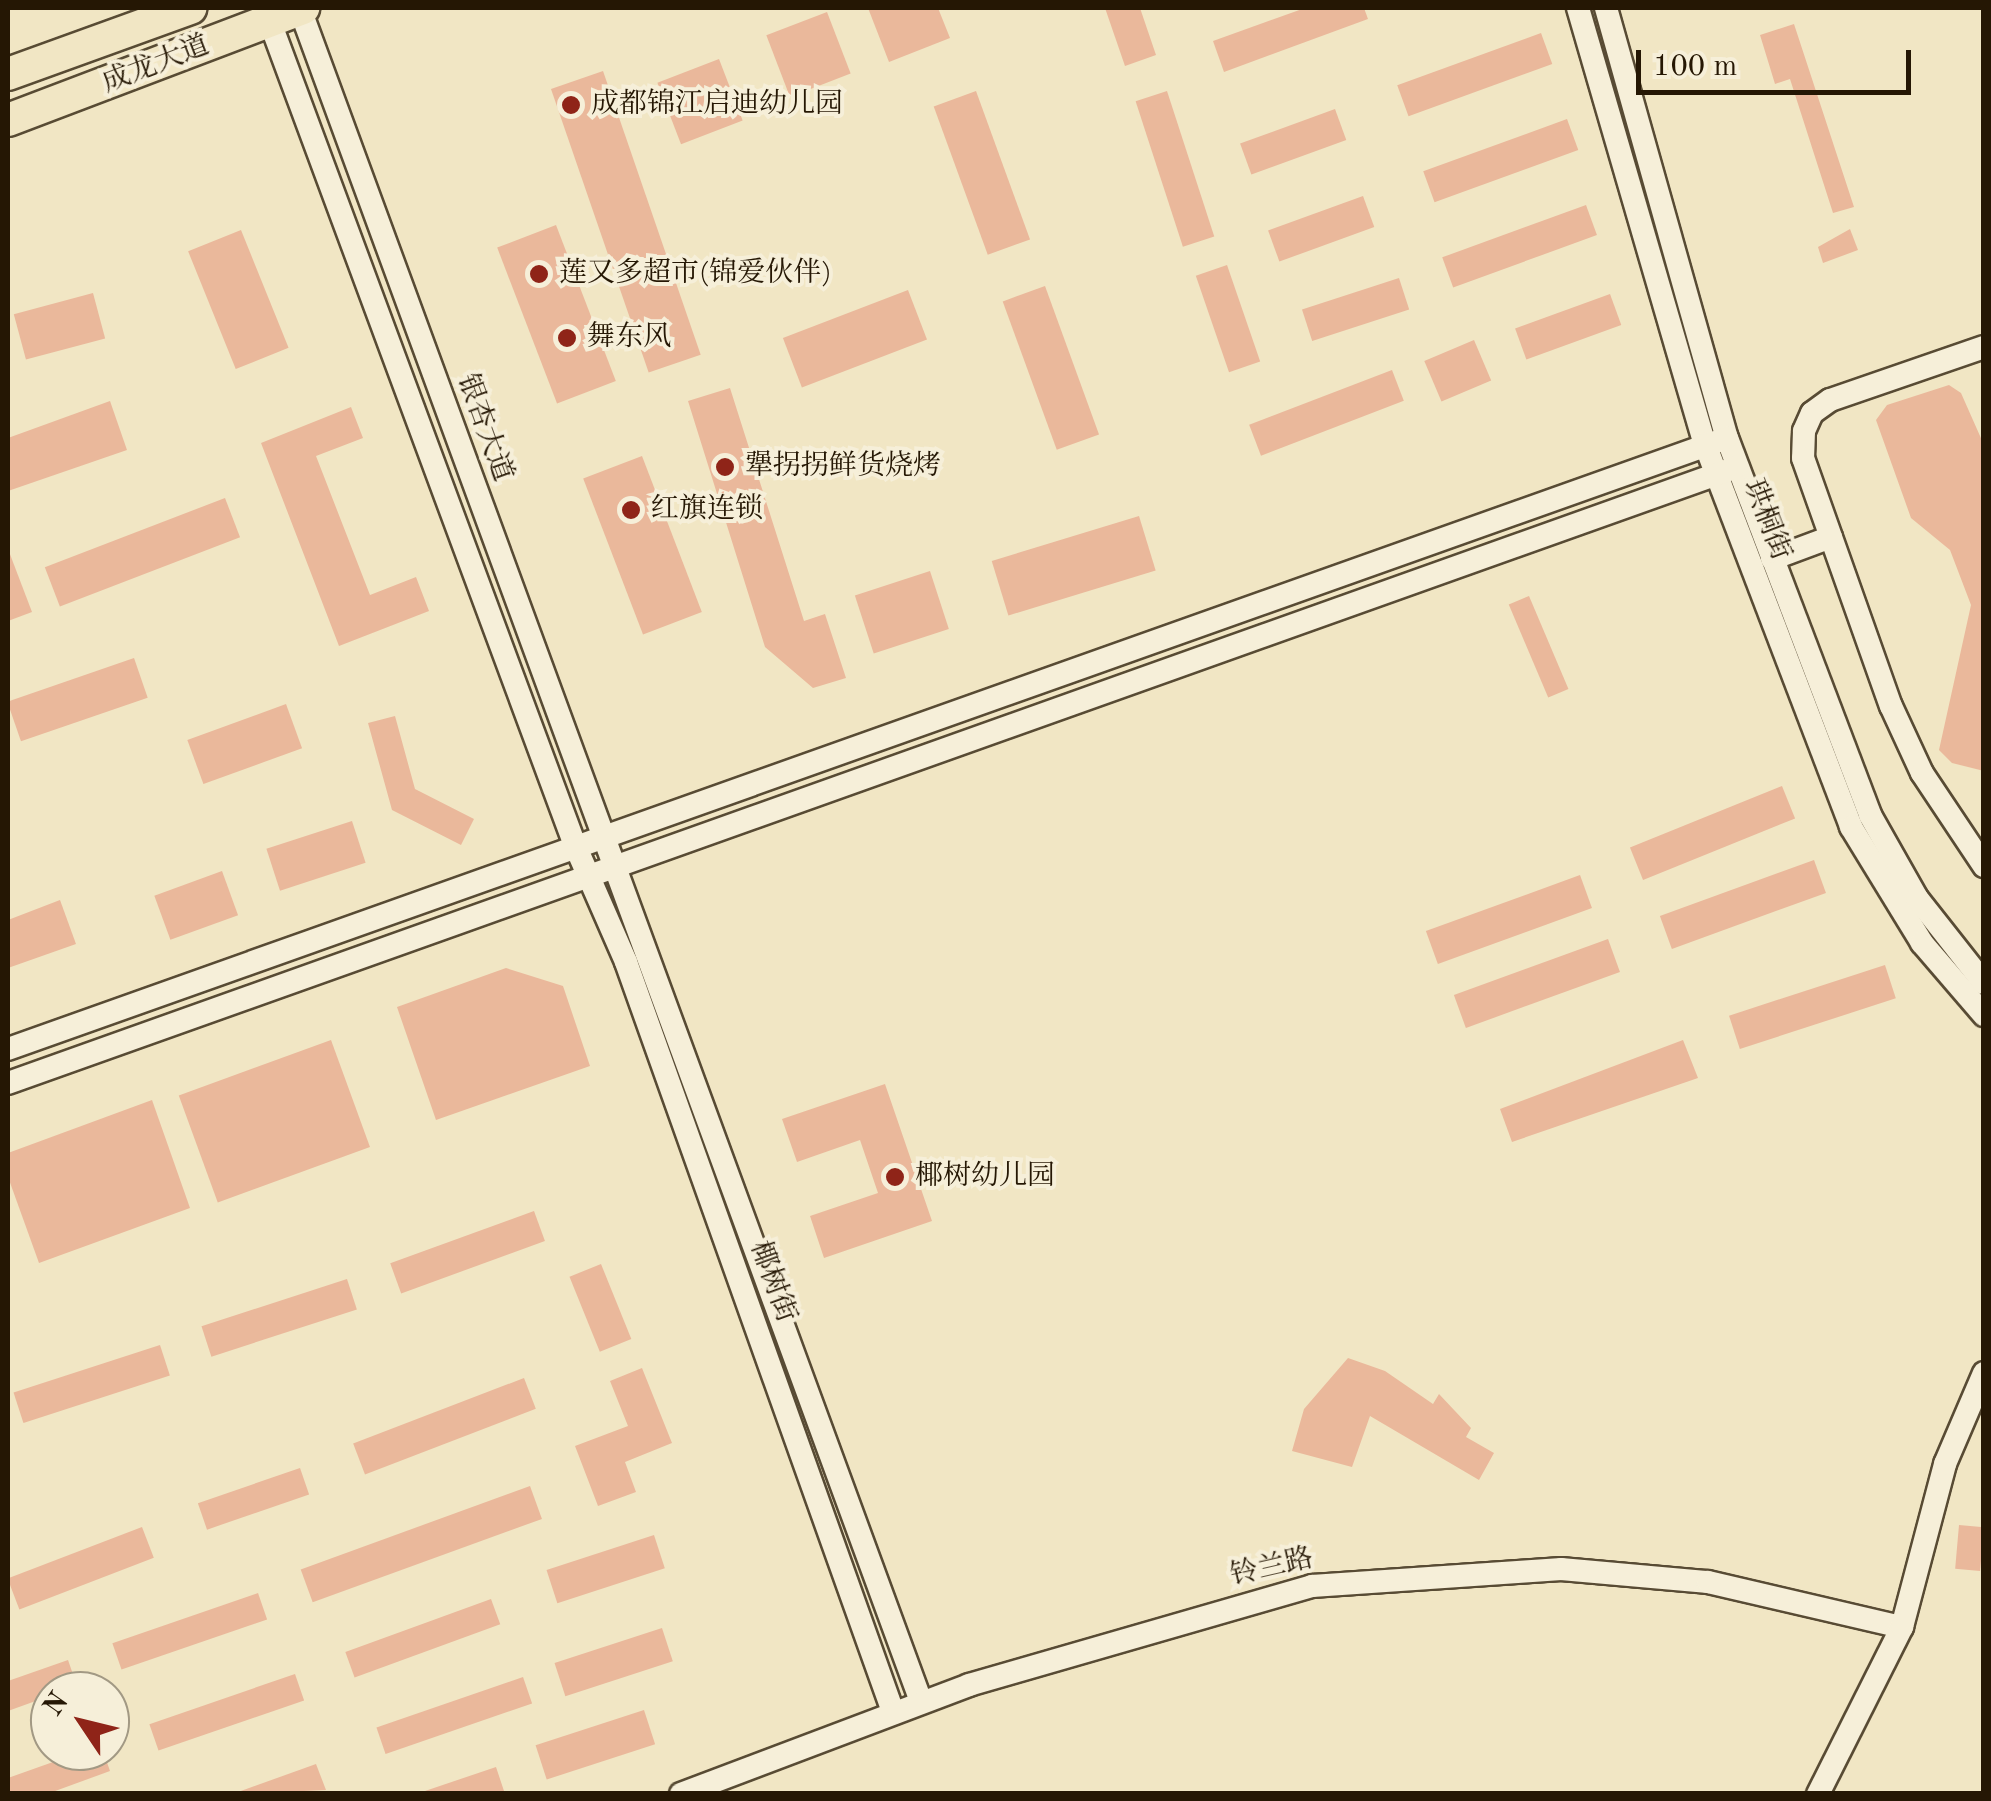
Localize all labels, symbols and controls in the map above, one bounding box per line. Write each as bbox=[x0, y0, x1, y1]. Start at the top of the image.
street label: 成龙大道 bbox=[98, 29, 214, 101]
scale bar bbox=[1641, 30, 1916, 92]
text: 100 m bbox=[1653, 52, 1737, 82]
place label: 成都锦江启迪幼儿园 bbox=[591, 88, 843, 122]
marker: 成都锦江启迪幼儿园 bbox=[560, 94, 582, 116]
place label: 莲又多超市(锦爱伙伴) bbox=[559, 257, 832, 291]
marker: 莲又多超市(锦爱伙伴) bbox=[528, 263, 550, 285]
place label: 舞东风 bbox=[587, 321, 671, 355]
marker: 舞东风 bbox=[556, 327, 578, 349]
street label: 银杏大道 bbox=[449, 370, 519, 486]
place label: 犟拐拐鲜货烧烤 bbox=[745, 450, 941, 484]
marker: 犟拐拐鲜货烧烤 bbox=[714, 456, 736, 478]
street label: 珙桐街 bbox=[1735, 475, 1797, 565]
place label: 红旗连锁 bbox=[651, 493, 763, 527]
marker: 红旗连锁 bbox=[620, 499, 642, 521]
place label: 椰树幼儿园 bbox=[915, 1160, 1055, 1194]
marker: 椰树幼儿园 bbox=[884, 1166, 906, 1188]
street label: 椰树街 bbox=[742, 1237, 802, 1327]
street label: 铃兰路 bbox=[1227, 1542, 1317, 1594]
north arrow bbox=[30, 1671, 130, 1771]
text: N bbox=[39, 1688, 75, 1722]

